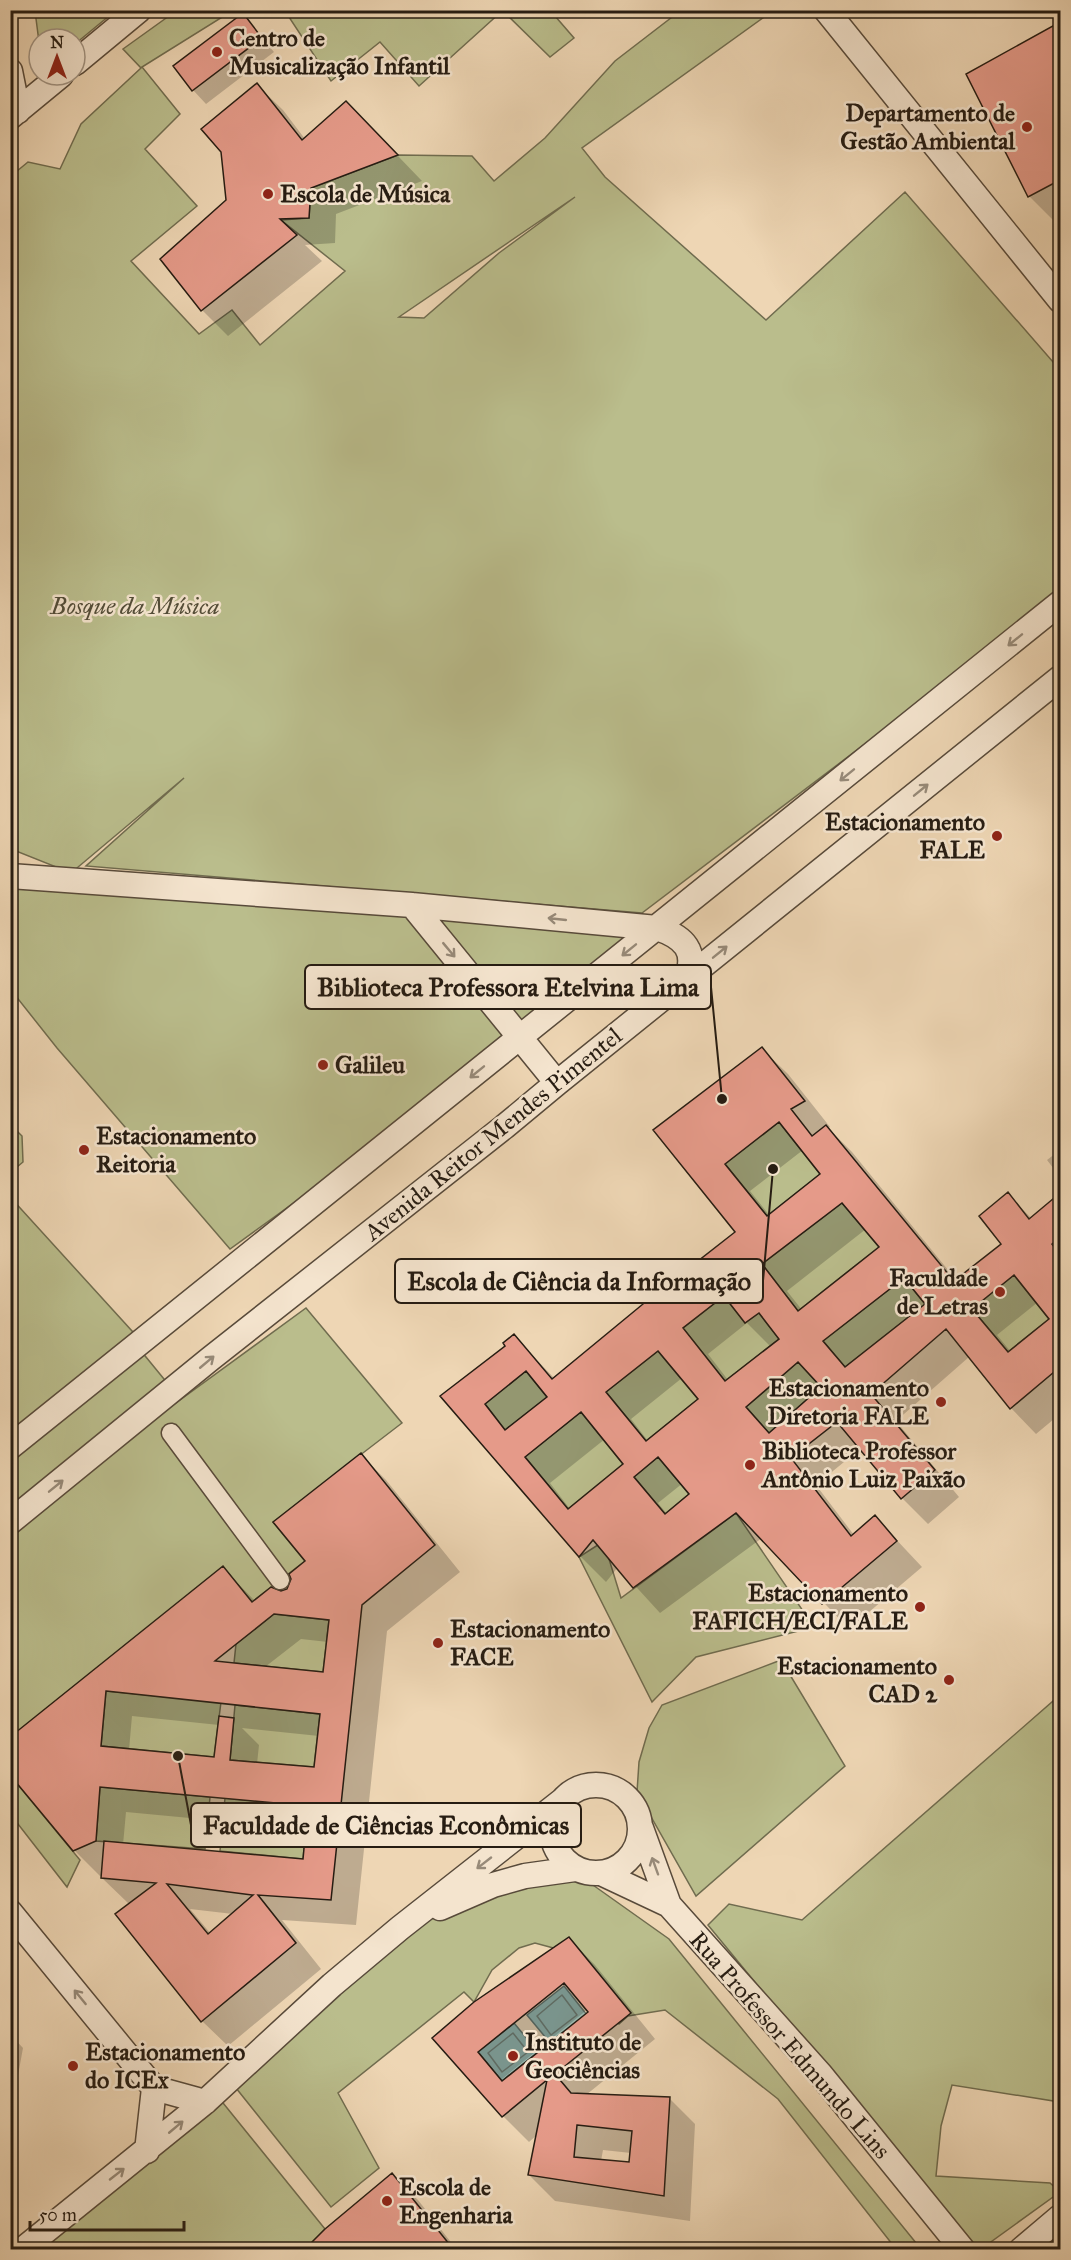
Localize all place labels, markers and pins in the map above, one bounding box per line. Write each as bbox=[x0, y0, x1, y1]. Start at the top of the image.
place label: Centro de Musicalização Infantil bbox=[229, 23, 450, 81]
marker: Centro de Musicalização Infantil bbox=[210, 45, 224, 59]
place label: Departamento de Gestão Ambiental bbox=[840, 98, 1016, 156]
marker: Departamento de Gestão Ambiental bbox=[1020, 120, 1034, 134]
place label: Escola de Música bbox=[280, 179, 451, 209]
marker: Escola de Música bbox=[261, 187, 275, 201]
place label: Estacionamento FALE bbox=[825, 807, 985, 865]
marker: Estacionamento FALE bbox=[990, 829, 1004, 843]
callout: Biblioteca Professora Etelvina Lima bbox=[305, 965, 711, 1009]
place label: Galileu bbox=[335, 1050, 405, 1080]
marker: Galileu bbox=[316, 1058, 330, 1072]
place label: Estacionamento Reitoria bbox=[96, 1121, 256, 1179]
marker: Estacionamento Reitoria bbox=[77, 1143, 91, 1157]
callout: Escola de Ciência da Informação bbox=[395, 1259, 763, 1303]
place label: Faculdade de Letras bbox=[889, 1263, 988, 1321]
marker: Faculdade de Letras bbox=[993, 1285, 1007, 1299]
place label: Estacionamento Diretoria FALE bbox=[767, 1373, 929, 1431]
marker: Estacionamento Diretoria FALE bbox=[934, 1395, 948, 1409]
place label: Biblioteca Professor Antônio Luiz Paixão bbox=[760, 1436, 965, 1494]
marker: Biblioteca Professor Antônio Luiz Paixão bbox=[743, 1458, 757, 1472]
place label: Estacionamento FAFICH/ECI/FALE bbox=[692, 1578, 908, 1636]
marker: Estacionamento FAFICH/ECI/FALE bbox=[913, 1600, 927, 1614]
place label: Estacionamento FACE bbox=[450, 1614, 610, 1672]
marker: Estacionamento FACE bbox=[431, 1636, 445, 1650]
place label: Estacionamento CAD 2 bbox=[777, 1651, 938, 1709]
marker: Estacionamento CAD 2 bbox=[942, 1673, 956, 1687]
callout: Faculdade de Ciências Econômicas bbox=[191, 1803, 581, 1847]
place label: Instituto de Geociências bbox=[525, 2027, 641, 2085]
place label: Estacionamento do ICEx bbox=[85, 2037, 245, 2095]
marker: Instituto de Geociências bbox=[506, 2049, 520, 2063]
marker: Estacionamento do ICEx bbox=[66, 2059, 80, 2073]
place label: Escola de Engenharia bbox=[399, 2172, 513, 2230]
marker: Escola de Engenharia bbox=[380, 2194, 394, 2208]

